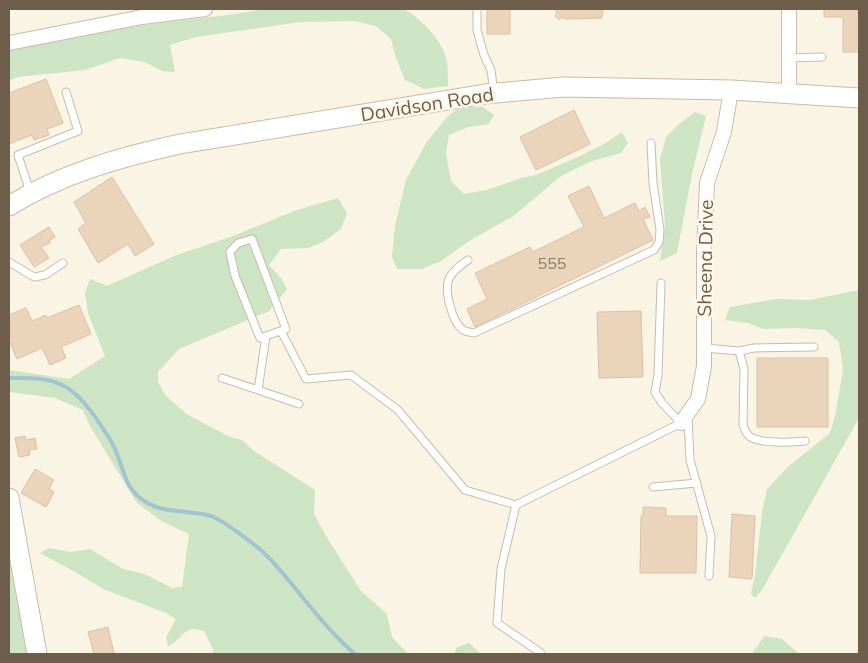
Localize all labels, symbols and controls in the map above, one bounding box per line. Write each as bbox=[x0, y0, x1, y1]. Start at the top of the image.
street label: Davidson Road bbox=[359, 82, 495, 126]
street label: Sheena Drive bbox=[692, 199, 718, 317]
house number: 555 bbox=[538, 253, 566, 273]

